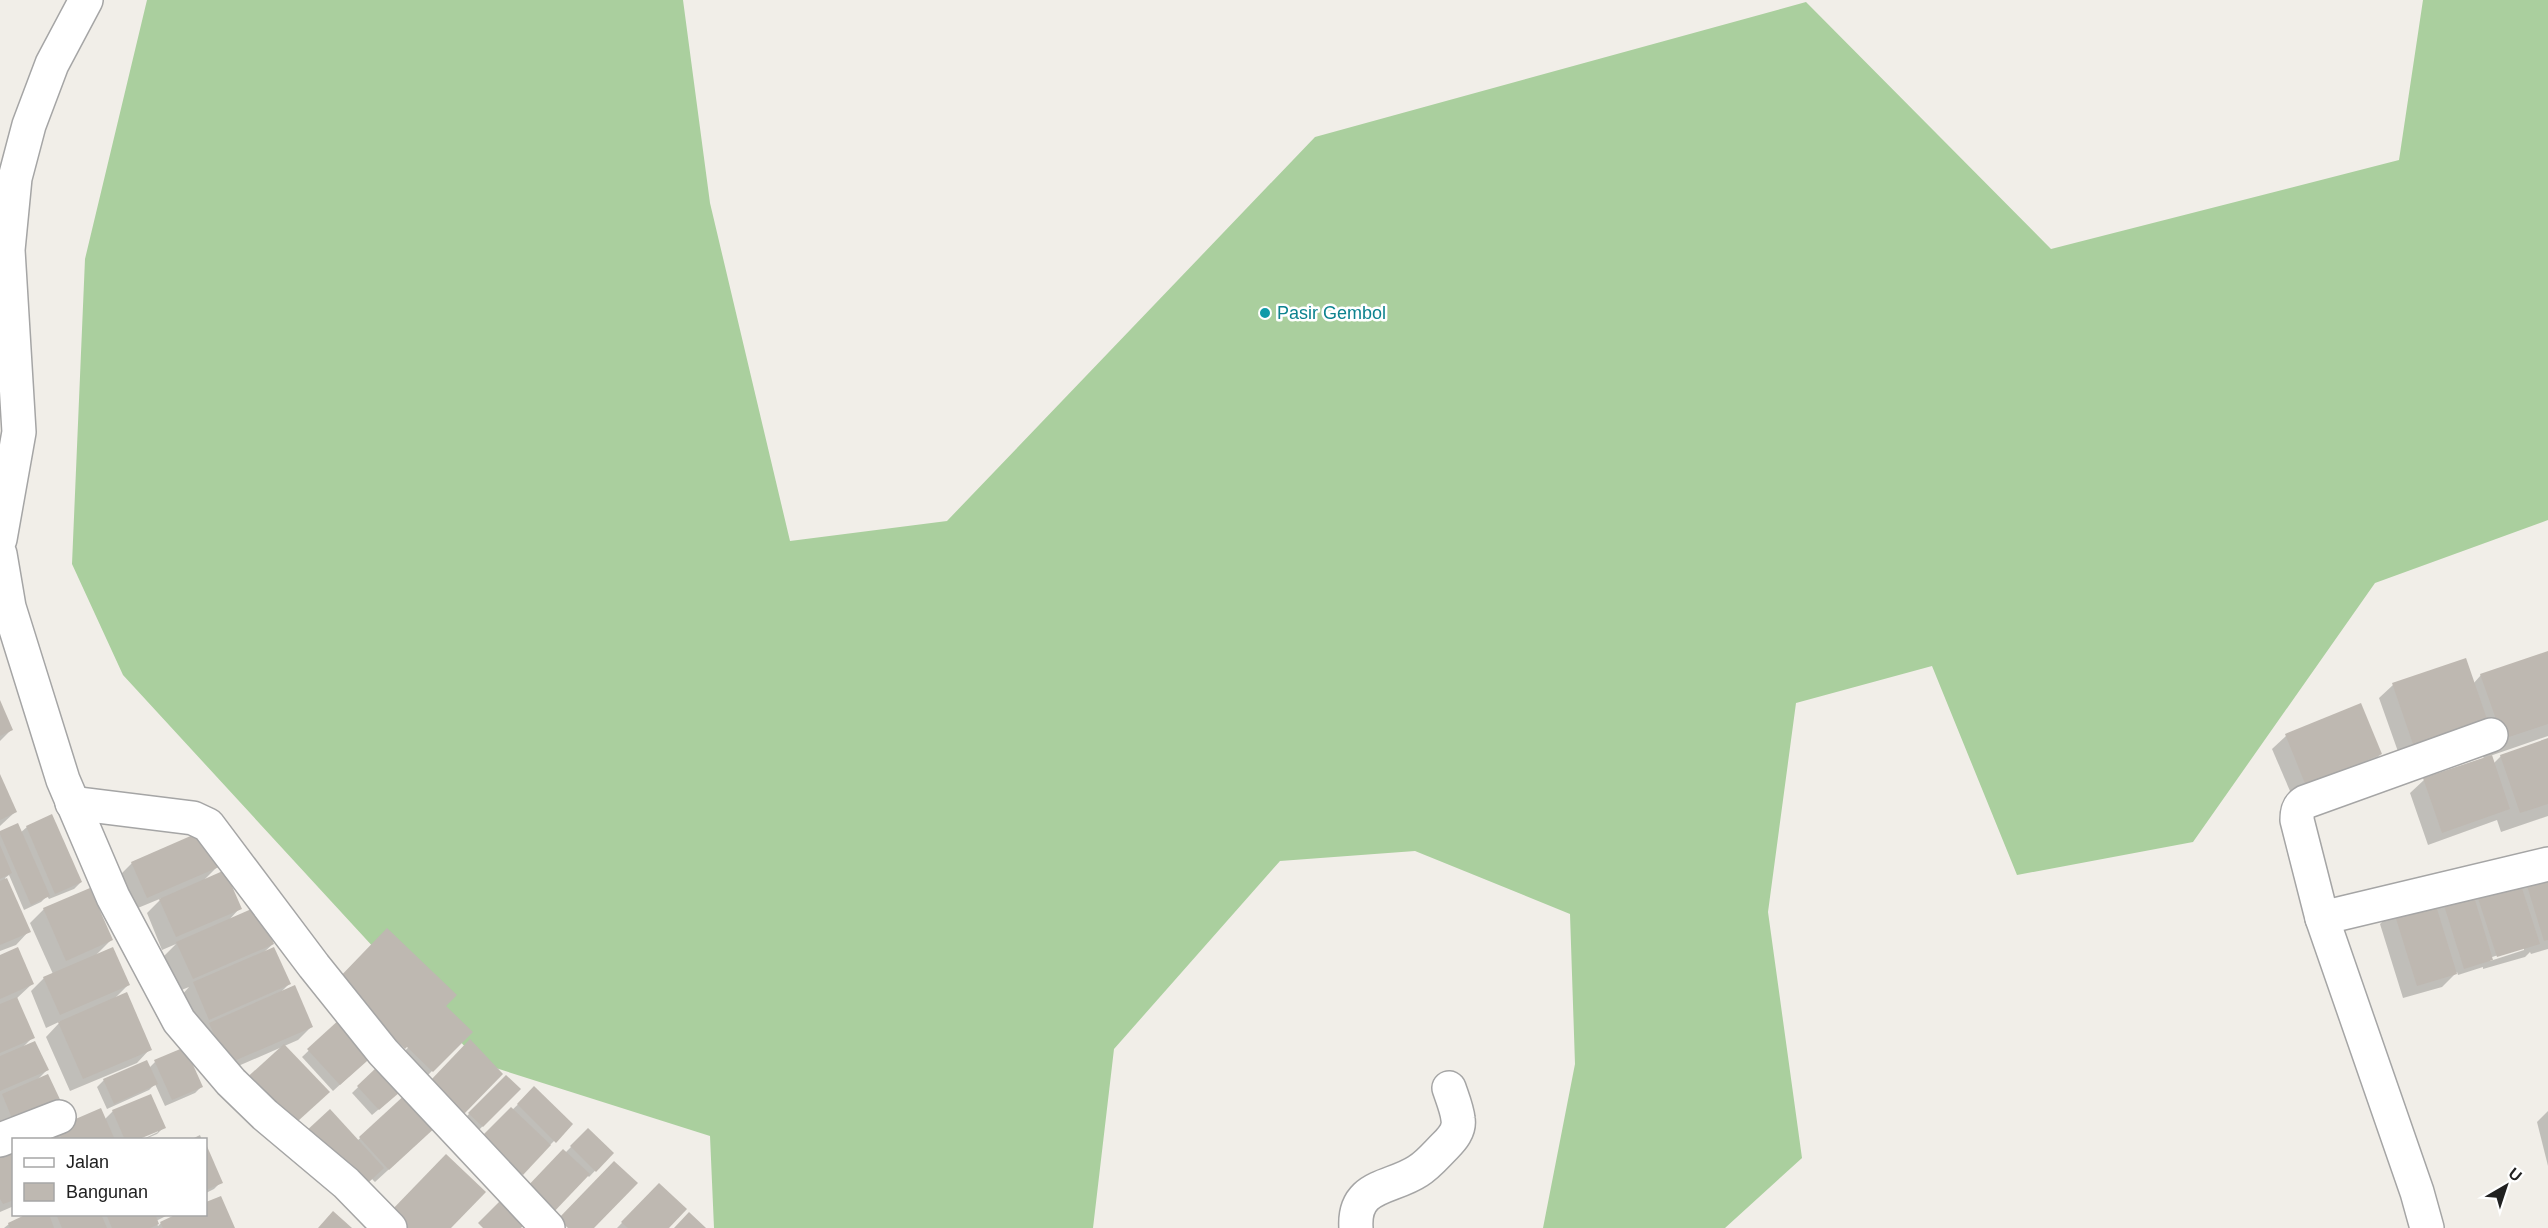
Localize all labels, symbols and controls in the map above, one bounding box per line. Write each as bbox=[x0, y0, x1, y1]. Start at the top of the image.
place label: Pasir Gembol bbox=[1277, 303, 1386, 323]
marker: Pasir Gembol bbox=[1258, 306, 1272, 320]
legend bbox=[12, 1138, 207, 1216]
text: Jalan bbox=[66, 1152, 109, 1172]
north arrow bbox=[2476, 1156, 2536, 1216]
text: U bbox=[2505, 1164, 2525, 1185]
text: Bangunan bbox=[66, 1182, 148, 1202]

